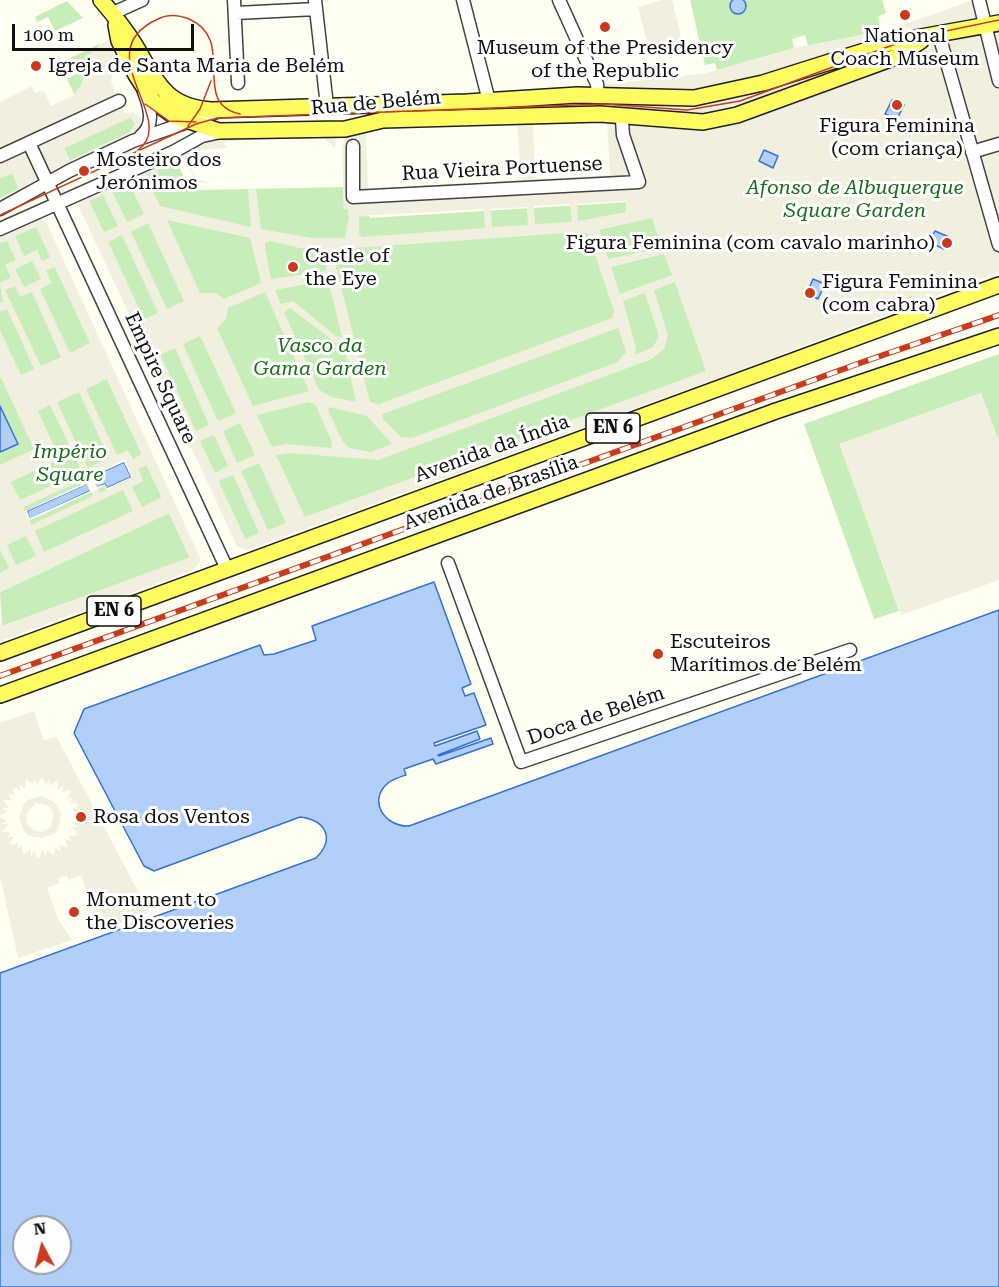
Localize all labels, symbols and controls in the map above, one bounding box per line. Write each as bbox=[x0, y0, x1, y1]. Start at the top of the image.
marker: National Coach Museum bbox=[898, 8, 912, 22]
scale bar bbox=[15, 12, 196, 50]
marker: Museum of the Presidency of the Republic bbox=[598, 20, 612, 34]
text: 100 m bbox=[23, 24, 74, 45]
place label: National Coach Museum bbox=[831, 24, 979, 71]
place label: Museum of the Presidency of the Republic bbox=[477, 36, 733, 83]
place label: Igreja de Santa Maria de Belém bbox=[48, 54, 345, 78]
marker: Igreja de Santa Maria de Belém bbox=[29, 59, 43, 73]
street label: Rua de Belém bbox=[310, 85, 442, 121]
marker: Figura Feminina (com criança) bbox=[890, 98, 904, 112]
place label: Figura Feminina (com criança) bbox=[819, 114, 975, 161]
place label: Mosteiro dos Jerónimos bbox=[96, 148, 221, 195]
street label: Rua Vieira Portuense bbox=[401, 152, 603, 186]
marker: Mosteiro dos Jerónimos bbox=[77, 164, 91, 178]
park label: Afonso de Albuquerque Square Garden bbox=[746, 176, 964, 223]
place label: Figura Feminina (com cavalo marinho) bbox=[566, 231, 935, 255]
marker: Figura Feminina (com cavalo marinho) bbox=[940, 236, 954, 250]
place label: Castle of the Eye bbox=[305, 244, 389, 291]
marker: Castle of the Eye bbox=[286, 260, 300, 274]
place label: Figura Feminina (com cabra) bbox=[822, 270, 978, 317]
marker: Figura Feminina (com cabra) bbox=[803, 286, 817, 300]
street label: Empire Square bbox=[119, 308, 201, 448]
park label: Vasco da Gama Garden bbox=[253, 334, 387, 381]
street label: Avenida da Índia bbox=[411, 410, 573, 488]
road number: EN 6 bbox=[586, 413, 640, 443]
park label: Império Square bbox=[33, 440, 107, 487]
street label: Avenida de Brasília bbox=[400, 450, 582, 536]
road number: EN 6 bbox=[87, 596, 141, 626]
place label: Escuteiros Marítimos de Belém bbox=[670, 630, 862, 677]
marker: Escuteiros Marítimos de Belém bbox=[651, 647, 665, 661]
street label: Doca de Belém bbox=[524, 681, 668, 751]
place label: Rosa dos Ventos bbox=[93, 805, 250, 829]
marker: Rosa dos Ventos bbox=[74, 810, 88, 824]
place label: Monument to the Discoveries bbox=[86, 888, 234, 935]
marker: Monument to the Discoveries bbox=[67, 905, 81, 919]
north arrow bbox=[12, 1215, 72, 1275]
text: N bbox=[33, 1218, 47, 1239]

